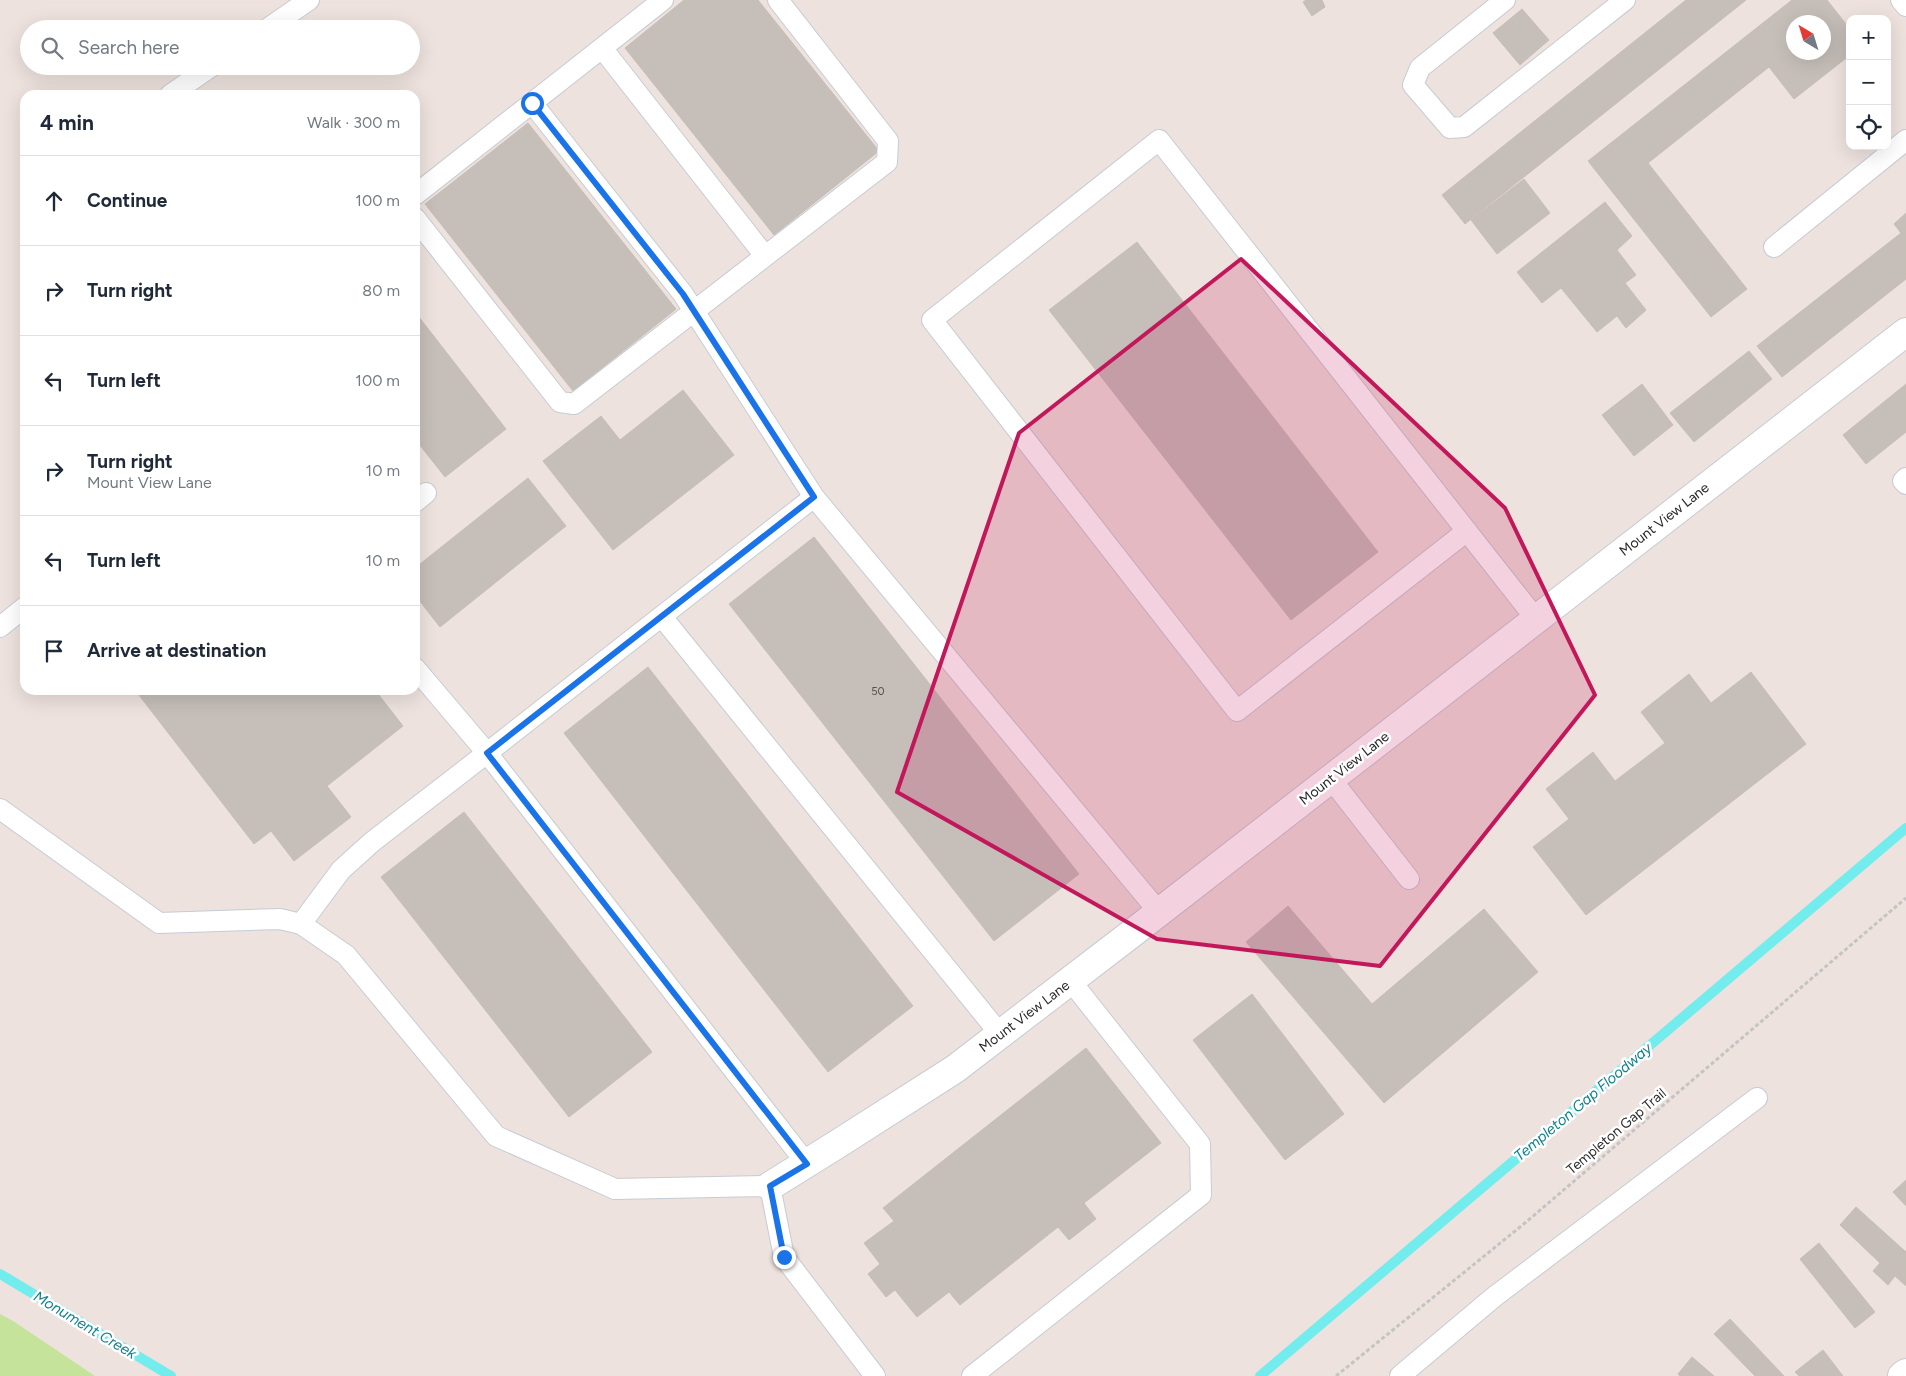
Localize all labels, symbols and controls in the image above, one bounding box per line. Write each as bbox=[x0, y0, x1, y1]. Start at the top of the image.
north arrow bbox=[1786, 15, 1831, 60]
map controls bbox=[1846, 15, 1891, 150]
button: + bbox=[1846, 15, 1891, 60]
search box bbox=[20, 20, 420, 75]
icon: search bbox=[38, 34, 66, 62]
text: Search here bbox=[78, 36, 180, 59]
button: − bbox=[1846, 60, 1891, 105]
route start bbox=[521, 92, 544, 115]
button: locate bbox=[1846, 105, 1891, 150]
text: 4 min bbox=[40, 110, 94, 135]
text: Walk · 300 m bbox=[307, 113, 400, 132]
icon: ahead bbox=[40, 187, 68, 215]
text: Continue bbox=[87, 189, 167, 212]
text: 100 m bbox=[355, 191, 400, 210]
icon: right bbox=[40, 277, 68, 305]
text: Turn right bbox=[87, 279, 173, 302]
text: 80 m bbox=[362, 281, 400, 300]
icon: left bbox=[40, 367, 68, 395]
text: Turn left bbox=[87, 369, 161, 392]
text: 100 m bbox=[355, 371, 400, 390]
text: Turn right bbox=[87, 450, 173, 473]
icon: right bbox=[40, 457, 68, 485]
text: 10 m bbox=[366, 461, 400, 480]
text: Mount View Lane bbox=[87, 473, 212, 492]
street label: Mount View Lane bbox=[1616, 479, 1713, 560]
icon: left bbox=[40, 547, 68, 575]
text: Turn left bbox=[87, 549, 161, 572]
text: 10 m bbox=[366, 551, 400, 570]
icon: arrive bbox=[40, 637, 68, 665]
text: Arrive at destination bbox=[87, 639, 266, 662]
house number: 50 bbox=[871, 685, 885, 698]
street label: Mount View Lane bbox=[1296, 728, 1393, 809]
street label: Mount View Lane bbox=[976, 977, 1073, 1056]
water label: Templeton Gap Floodway bbox=[1511, 1038, 1656, 1165]
street label: Templeton Gap Trail bbox=[1563, 1085, 1670, 1178]
route end bbox=[773, 1246, 796, 1269]
water label: Monument Creek bbox=[30, 1287, 140, 1363]

